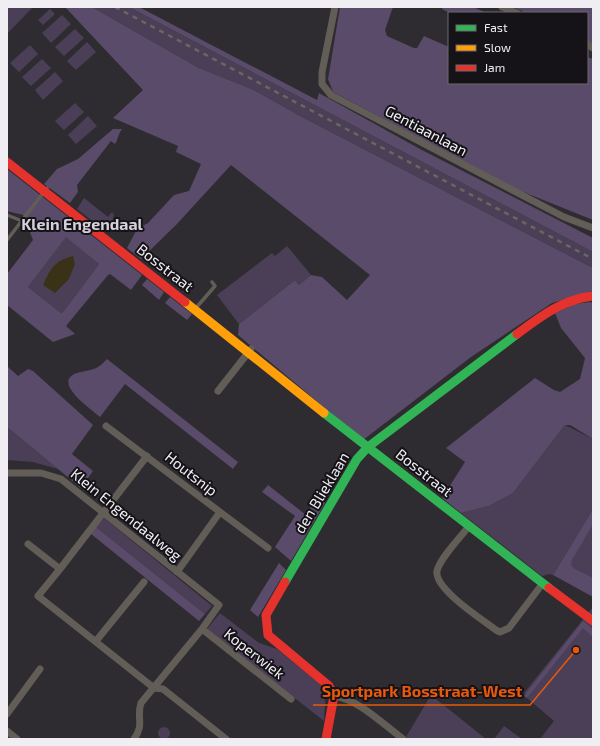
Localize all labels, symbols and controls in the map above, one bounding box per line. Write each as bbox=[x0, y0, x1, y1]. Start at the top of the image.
legend bbox=[448, 12, 588, 84]
text: Fast bbox=[484, 20, 508, 34]
text: Slow bbox=[484, 40, 511, 54]
text: Jam bbox=[484, 60, 505, 74]
street label: Gentiaanlaan bbox=[382, 101, 471, 159]
district label: Klein Engendaal bbox=[21, 214, 144, 233]
street label: Bosstraat bbox=[134, 240, 198, 295]
street label: Bosstraat bbox=[393, 445, 457, 500]
street label: Houtsnip bbox=[162, 447, 221, 499]
street label: den Blieklaan bbox=[290, 449, 352, 536]
street label: Klein Engendaalweg bbox=[68, 464, 186, 565]
street label: Koperwiek bbox=[221, 624, 289, 683]
callout: Sportpark Bosstraat-West bbox=[313, 677, 530, 705]
text: Sportpark Bosstraat-West bbox=[322, 681, 523, 700]

